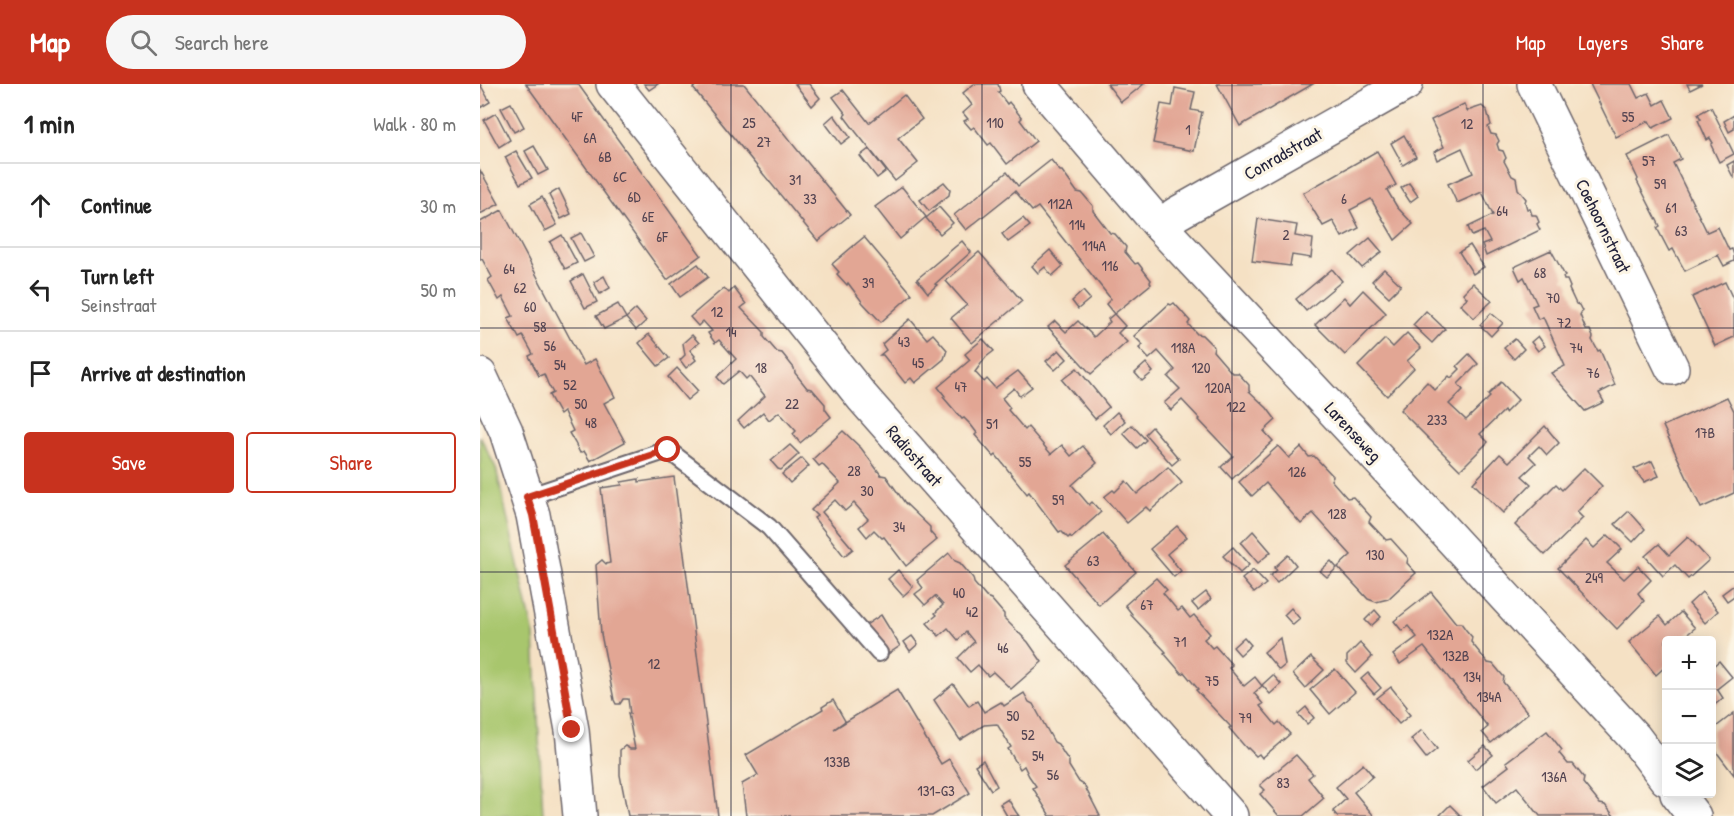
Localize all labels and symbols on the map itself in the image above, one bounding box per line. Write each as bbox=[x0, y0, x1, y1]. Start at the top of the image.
house number: 4F bbox=[571, 106, 583, 127]
house number: 55 bbox=[1622, 106, 1635, 127]
house number: 25 bbox=[742, 112, 756, 133]
house number: 110 bbox=[986, 112, 1004, 133]
house number: 12 bbox=[1461, 113, 1473, 134]
house number: 1 bbox=[1185, 119, 1191, 140]
street label: Conradstraat bbox=[1239, 121, 1327, 186]
house number: 6A bbox=[583, 127, 597, 148]
house number: 27 bbox=[757, 131, 771, 152]
house number: 6B bbox=[598, 146, 612, 167]
house number: 57 bbox=[1642, 150, 1656, 171]
house number: 6C bbox=[613, 166, 627, 187]
house number: 31 bbox=[789, 169, 801, 190]
house number: 59 bbox=[1654, 173, 1666, 194]
street label: Coehoornstraat bbox=[1570, 175, 1637, 278]
house number: 6D bbox=[627, 186, 641, 207]
house number: 33 bbox=[803, 188, 817, 209]
house number: 6 bbox=[1341, 188, 1347, 209]
house number: 112A bbox=[1047, 193, 1073, 214]
house number: 61 bbox=[1665, 197, 1677, 218]
house number: 64 bbox=[1496, 200, 1508, 221]
house number: 6E bbox=[642, 206, 655, 227]
house number: 114 bbox=[1069, 214, 1086, 235]
house number: 63 bbox=[1675, 220, 1688, 241]
house number: 2 bbox=[1282, 224, 1290, 245]
house number: 6F bbox=[656, 226, 668, 247]
house number: 114A bbox=[1082, 235, 1107, 256]
house number: 116 bbox=[1102, 255, 1118, 276]
house number: 64 bbox=[503, 258, 515, 279]
house number: 68 bbox=[1534, 262, 1546, 283]
house number: 39 bbox=[862, 272, 875, 293]
house number: 62 bbox=[513, 277, 527, 298]
house number: 70 bbox=[1546, 287, 1560, 308]
house number: 60 bbox=[524, 296, 537, 317]
house number: 12 bbox=[711, 301, 723, 322]
house number: 72 bbox=[1557, 312, 1571, 333]
house number: 58 bbox=[534, 316, 546, 337]
house number: 14 bbox=[725, 321, 737, 342]
house number: 43 bbox=[898, 331, 910, 352]
house number: 56 bbox=[544, 335, 556, 356]
house number: 118A bbox=[1171, 337, 1196, 358]
house number: 74 bbox=[1569, 337, 1583, 358]
house number: 45 bbox=[912, 352, 925, 373]
house number: 54 bbox=[554, 354, 566, 375]
house number: 18 bbox=[755, 357, 767, 378]
house number: 120 bbox=[1191, 357, 1211, 378]
house number: 76 bbox=[1586, 362, 1600, 383]
house number: 52 bbox=[563, 374, 577, 395]
house number: 47 bbox=[954, 376, 968, 397]
house number: 120A bbox=[1205, 377, 1232, 398]
house number: 50 bbox=[574, 393, 588, 414]
house number: 22 bbox=[785, 393, 799, 414]
house number: 122 bbox=[1226, 396, 1246, 417]
street label: Larenseweg bbox=[1319, 396, 1388, 467]
house number: 233 bbox=[1427, 409, 1448, 430]
house number: 48 bbox=[585, 412, 597, 433]
house number: 51 bbox=[986, 413, 998, 434]
street label: Radiostraat bbox=[881, 420, 949, 492]
house number: 17B bbox=[1695, 422, 1715, 443]
route start bbox=[654, 436, 680, 462]
house number: 55 bbox=[1019, 451, 1032, 472]
house number: 28 bbox=[847, 460, 861, 481]
house number: 126 bbox=[1288, 461, 1306, 482]
house number: 30 bbox=[860, 480, 874, 501]
house number: 59 bbox=[1052, 489, 1064, 510]
house number: 128 bbox=[1328, 503, 1346, 524]
house number: 34 bbox=[893, 516, 906, 537]
house number: 130 bbox=[1366, 544, 1385, 565]
house number: 63 bbox=[1087, 550, 1100, 571]
house number: 249 bbox=[1585, 567, 1604, 588]
house number: 40 bbox=[953, 582, 965, 603]
house number: 67 bbox=[1140, 594, 1154, 615]
house number: 42 bbox=[966, 601, 978, 622]
house number: 132A bbox=[1427, 624, 1454, 645]
house number: 71 bbox=[1174, 631, 1186, 652]
house number: 46 bbox=[997, 637, 1009, 658]
house number: 132B bbox=[1443, 645, 1469, 666]
house number: 12 bbox=[648, 653, 660, 674]
house number: 134 bbox=[1463, 666, 1481, 687]
house number: 75 bbox=[1205, 670, 1220, 691]
house number: 134A bbox=[1476, 686, 1502, 707]
house number: 50 bbox=[1006, 705, 1020, 726]
house number: 79 bbox=[1239, 707, 1252, 728]
route end bbox=[558, 716, 584, 742]
house number: 52 bbox=[1021, 724, 1035, 745]
house number: 54 bbox=[1032, 745, 1044, 766]
house number: 133B bbox=[824, 751, 850, 772]
house number: 56 bbox=[1047, 764, 1059, 785]
house number: 136A bbox=[1541, 766, 1567, 787]
house number: 83 bbox=[1276, 772, 1290, 793]
house number: 131-G3 bbox=[917, 780, 955, 801]

